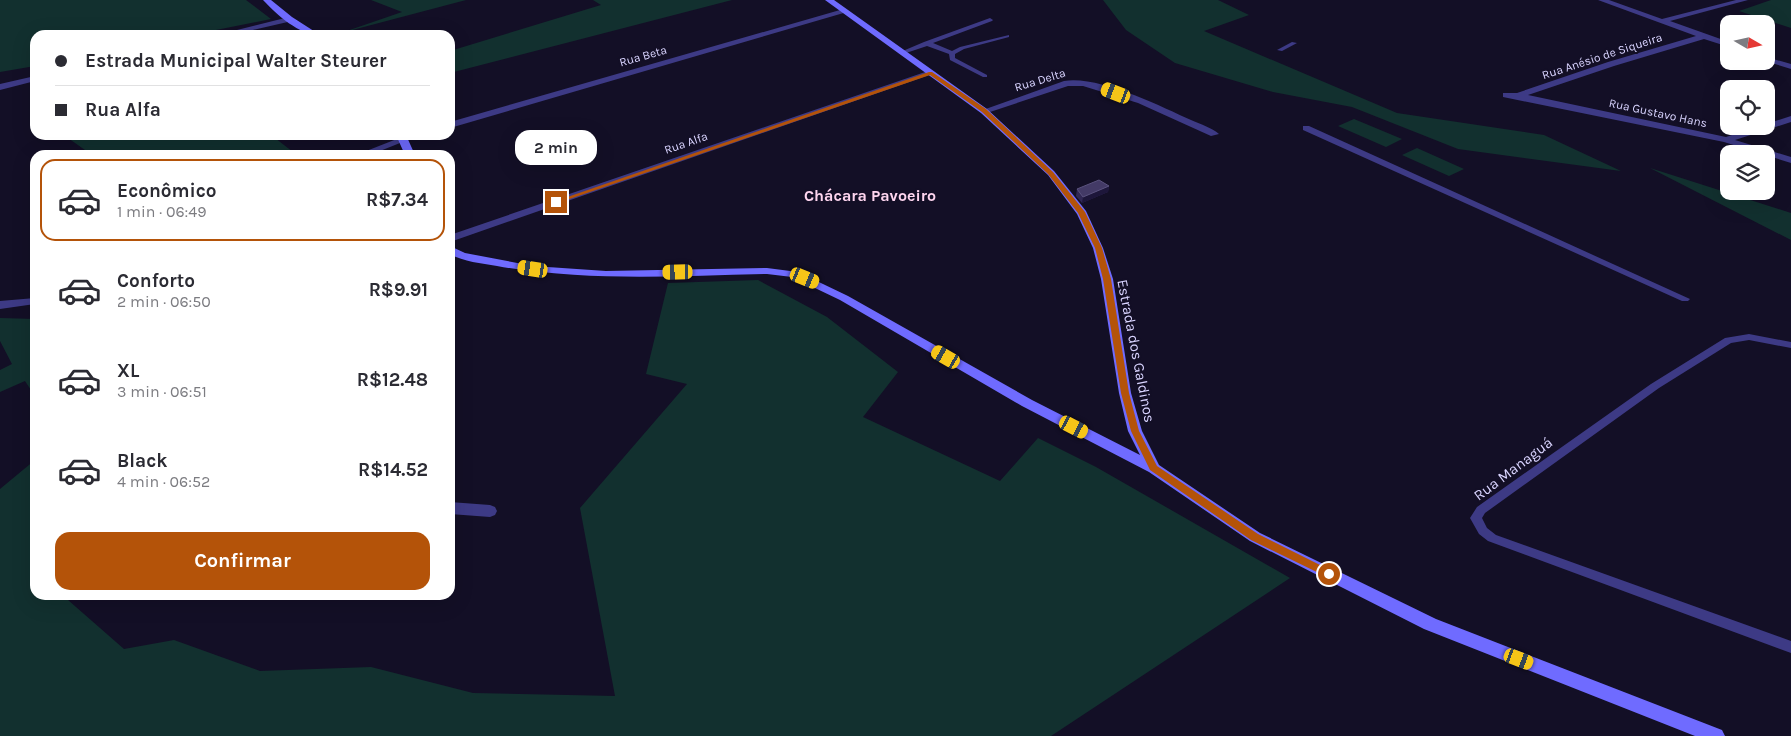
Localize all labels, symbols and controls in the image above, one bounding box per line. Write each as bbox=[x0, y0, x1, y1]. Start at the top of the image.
north arrow bbox=[1720, 15, 1775, 70]
map controls bbox=[1720, 15, 1775, 200]
street label: Rua Anésio de Siqueira bbox=[1540, 30, 1664, 82]
street label: Rua Beta bbox=[618, 43, 668, 69]
text: Estrada Municipal Walter Steurer bbox=[85, 50, 387, 72]
street label: Rua Delta bbox=[1013, 66, 1067, 94]
button: locate bbox=[1720, 80, 1775, 135]
car bbox=[1099, 81, 1132, 105]
street label: Rua Gustavo Hans bbox=[1608, 96, 1708, 130]
text: Rua Alfa bbox=[85, 99, 161, 121]
street label: Rua Alfa bbox=[662, 129, 710, 157]
callout: 2 min bbox=[515, 130, 597, 164]
text: 2 min bbox=[534, 138, 578, 157]
button: layers bbox=[1720, 145, 1775, 200]
icon: car bbox=[57, 178, 102, 223]
text: Econômico bbox=[117, 180, 217, 202]
district label: Chácara Pavoeiro bbox=[804, 186, 936, 205]
text: R$7.34 bbox=[366, 189, 428, 211]
route end bbox=[545, 191, 567, 213]
text: 1 min · 06:49 bbox=[117, 202, 207, 221]
car bbox=[517, 259, 548, 279]
car bbox=[662, 264, 693, 280]
car bbox=[788, 265, 821, 291]
icon: car bbox=[57, 268, 102, 313]
text: Conforto bbox=[117, 270, 195, 292]
street label: Estrada dos Galdinos bbox=[1113, 278, 1159, 424]
text: R$9.91 bbox=[369, 279, 428, 301]
text: 2 min · 06:50 bbox=[117, 292, 211, 311]
car bbox=[929, 343, 962, 371]
icon: car bbox=[57, 358, 102, 403]
text: XL bbox=[117, 360, 139, 382]
text: R$12.48 bbox=[357, 369, 428, 391]
text: 3 min · 06:51 bbox=[117, 382, 207, 401]
car bbox=[1057, 414, 1090, 440]
street label: Rua Managuá bbox=[1470, 433, 1556, 505]
icon: car bbox=[57, 448, 102, 493]
text: Black bbox=[117, 450, 168, 472]
text: R$14.52 bbox=[358, 459, 428, 481]
text: 4 min · 06:52 bbox=[117, 472, 210, 491]
button: Confirmar bbox=[55, 532, 430, 590]
route start bbox=[1318, 563, 1340, 585]
car bbox=[1502, 647, 1535, 671]

